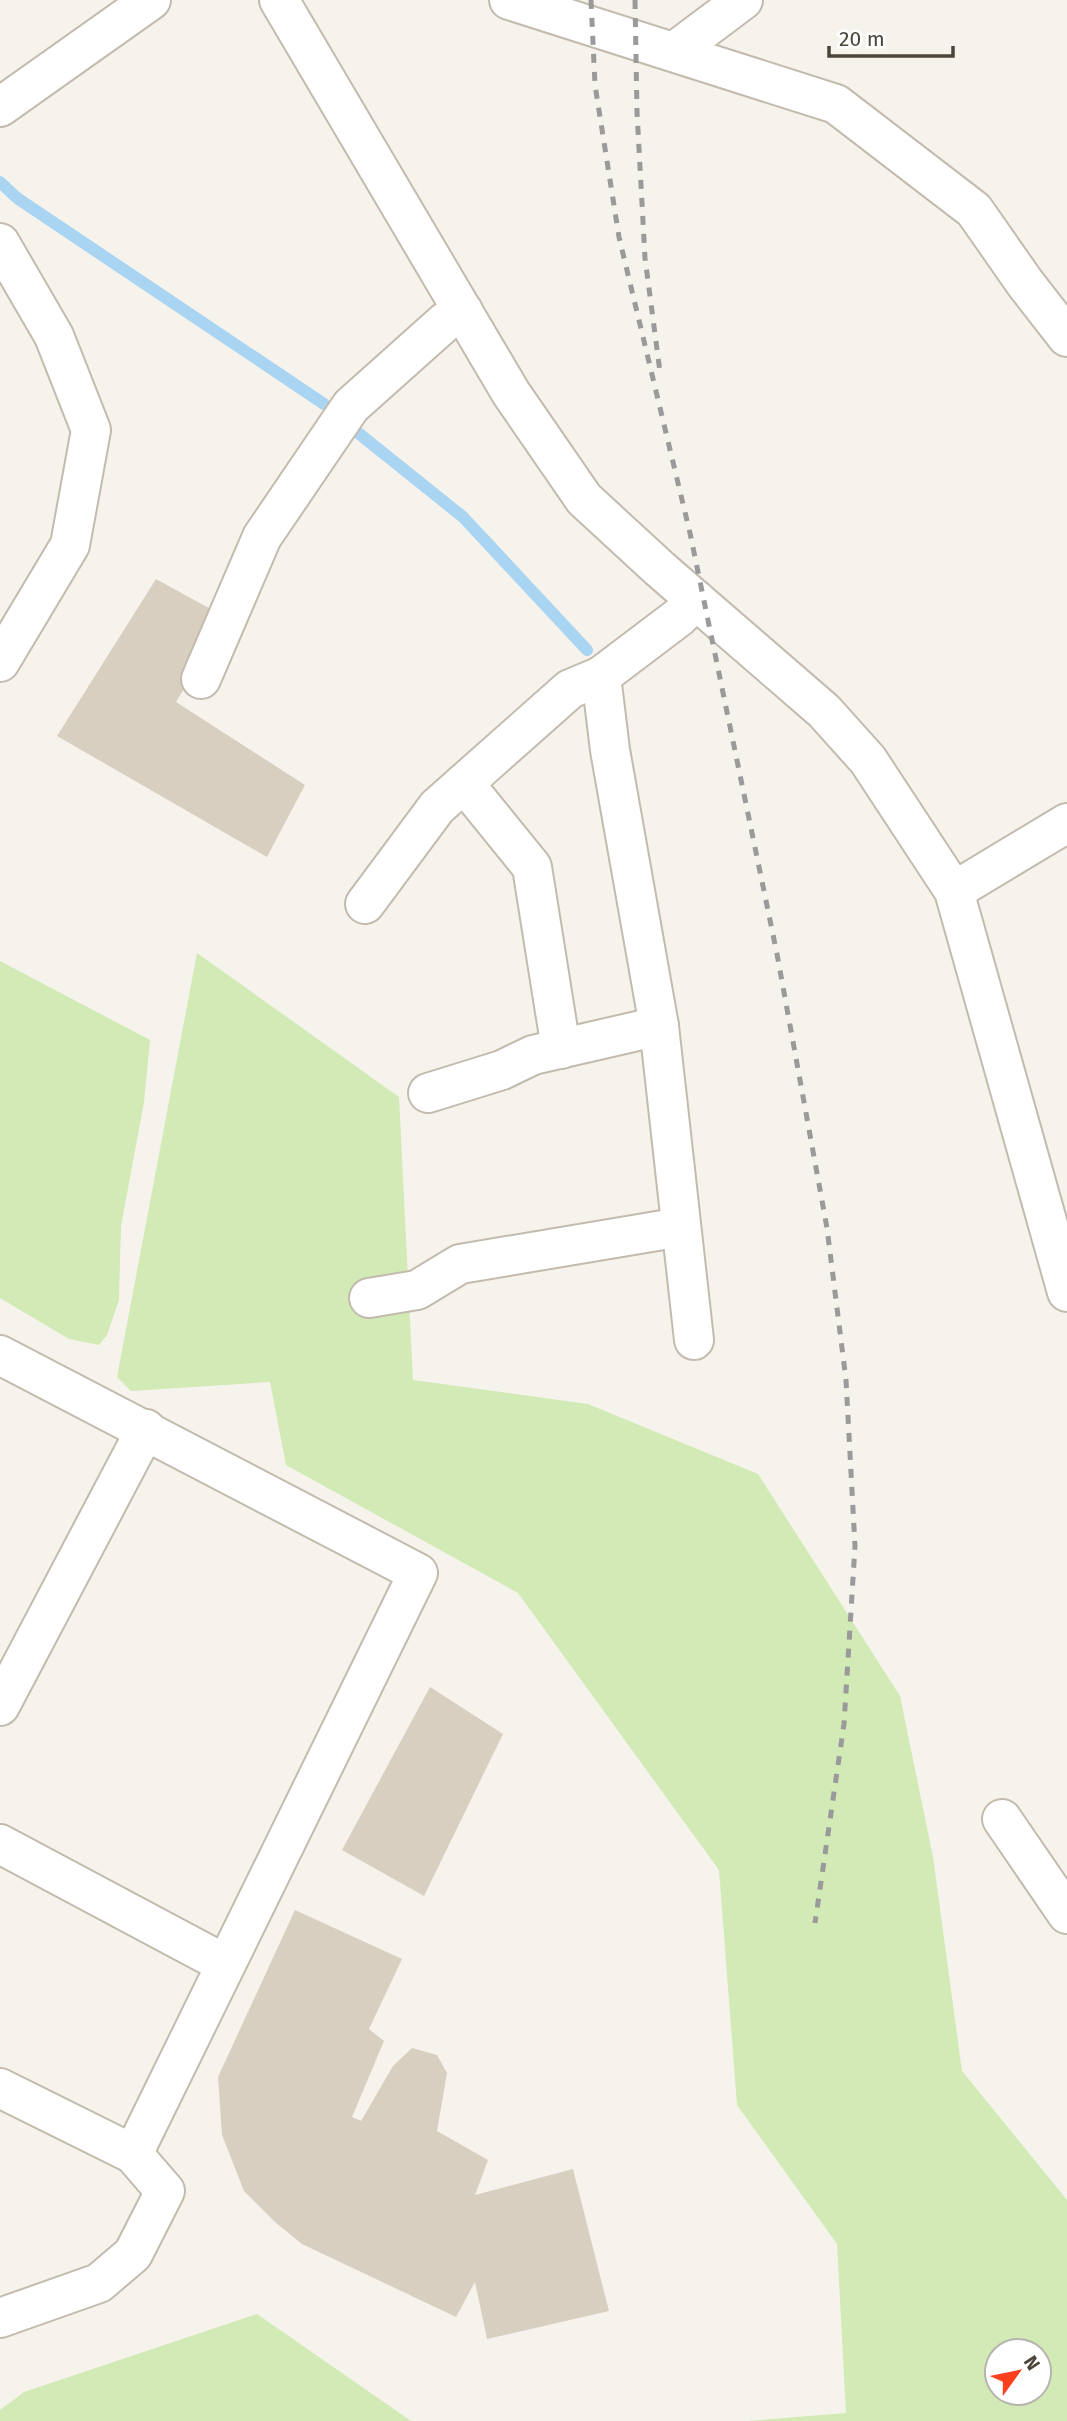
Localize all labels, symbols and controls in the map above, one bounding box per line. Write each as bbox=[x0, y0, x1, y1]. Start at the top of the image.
scale bar bbox=[829, 14, 953, 58]
text: 20 m bbox=[839, 26, 885, 52]
north arrow bbox=[983, 2337, 1053, 2407]
text: N bbox=[1019, 2351, 1045, 2375]

